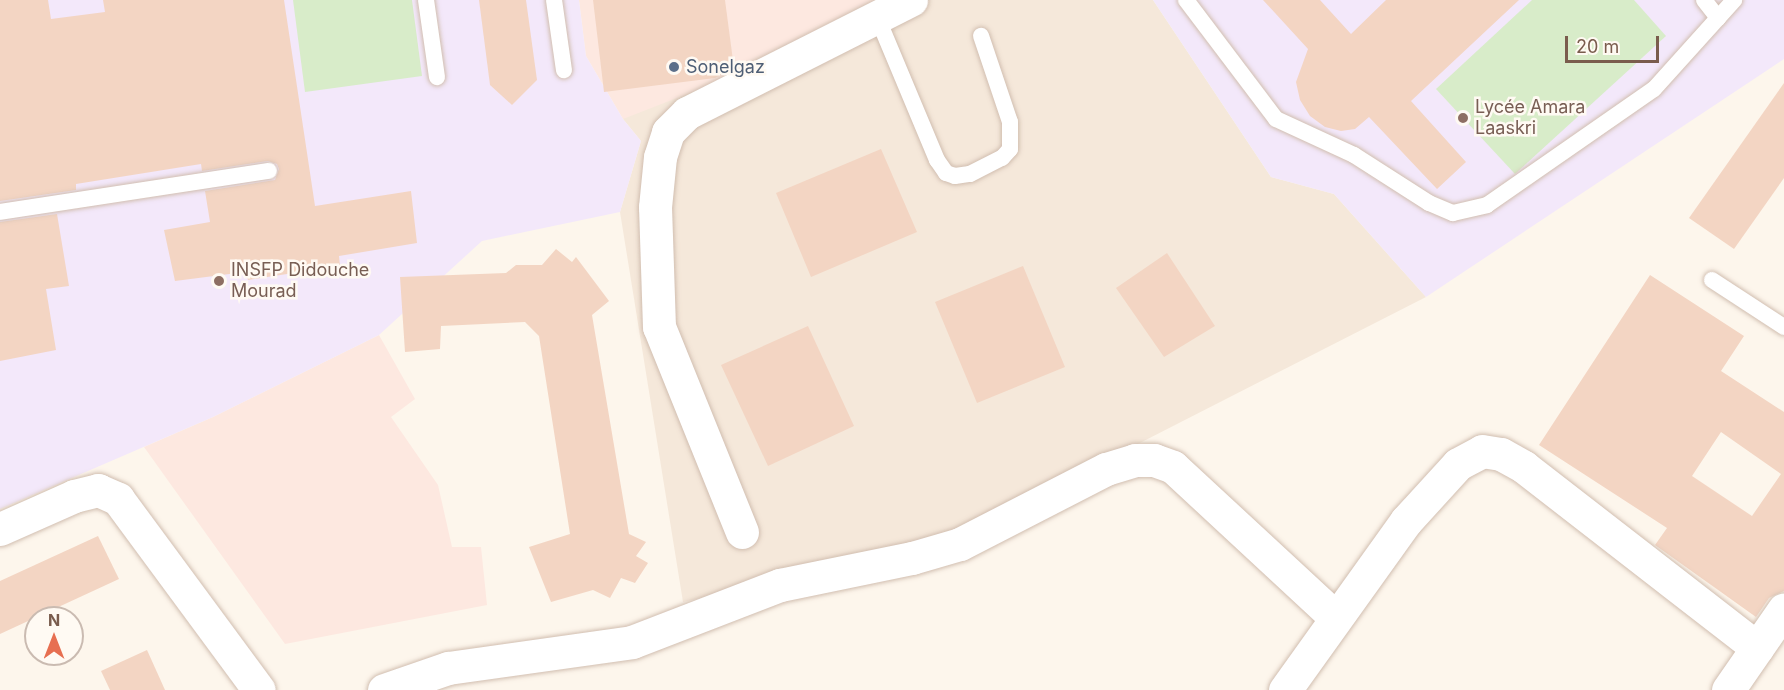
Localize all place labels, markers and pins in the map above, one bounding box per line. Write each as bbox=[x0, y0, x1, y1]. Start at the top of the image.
place label: Sonelgaz bbox=[686, 56, 765, 78]
marker: Sonelgaz bbox=[667, 60, 681, 74]
place label: Lycée Amara Laaskri bbox=[1475, 97, 1585, 140]
marker: Lycée Amara Laaskri bbox=[1456, 111, 1470, 125]
place label: INSFP Didouche Mourad bbox=[231, 260, 369, 302]
marker: INSFP Didouche Mourad bbox=[212, 274, 226, 288]

